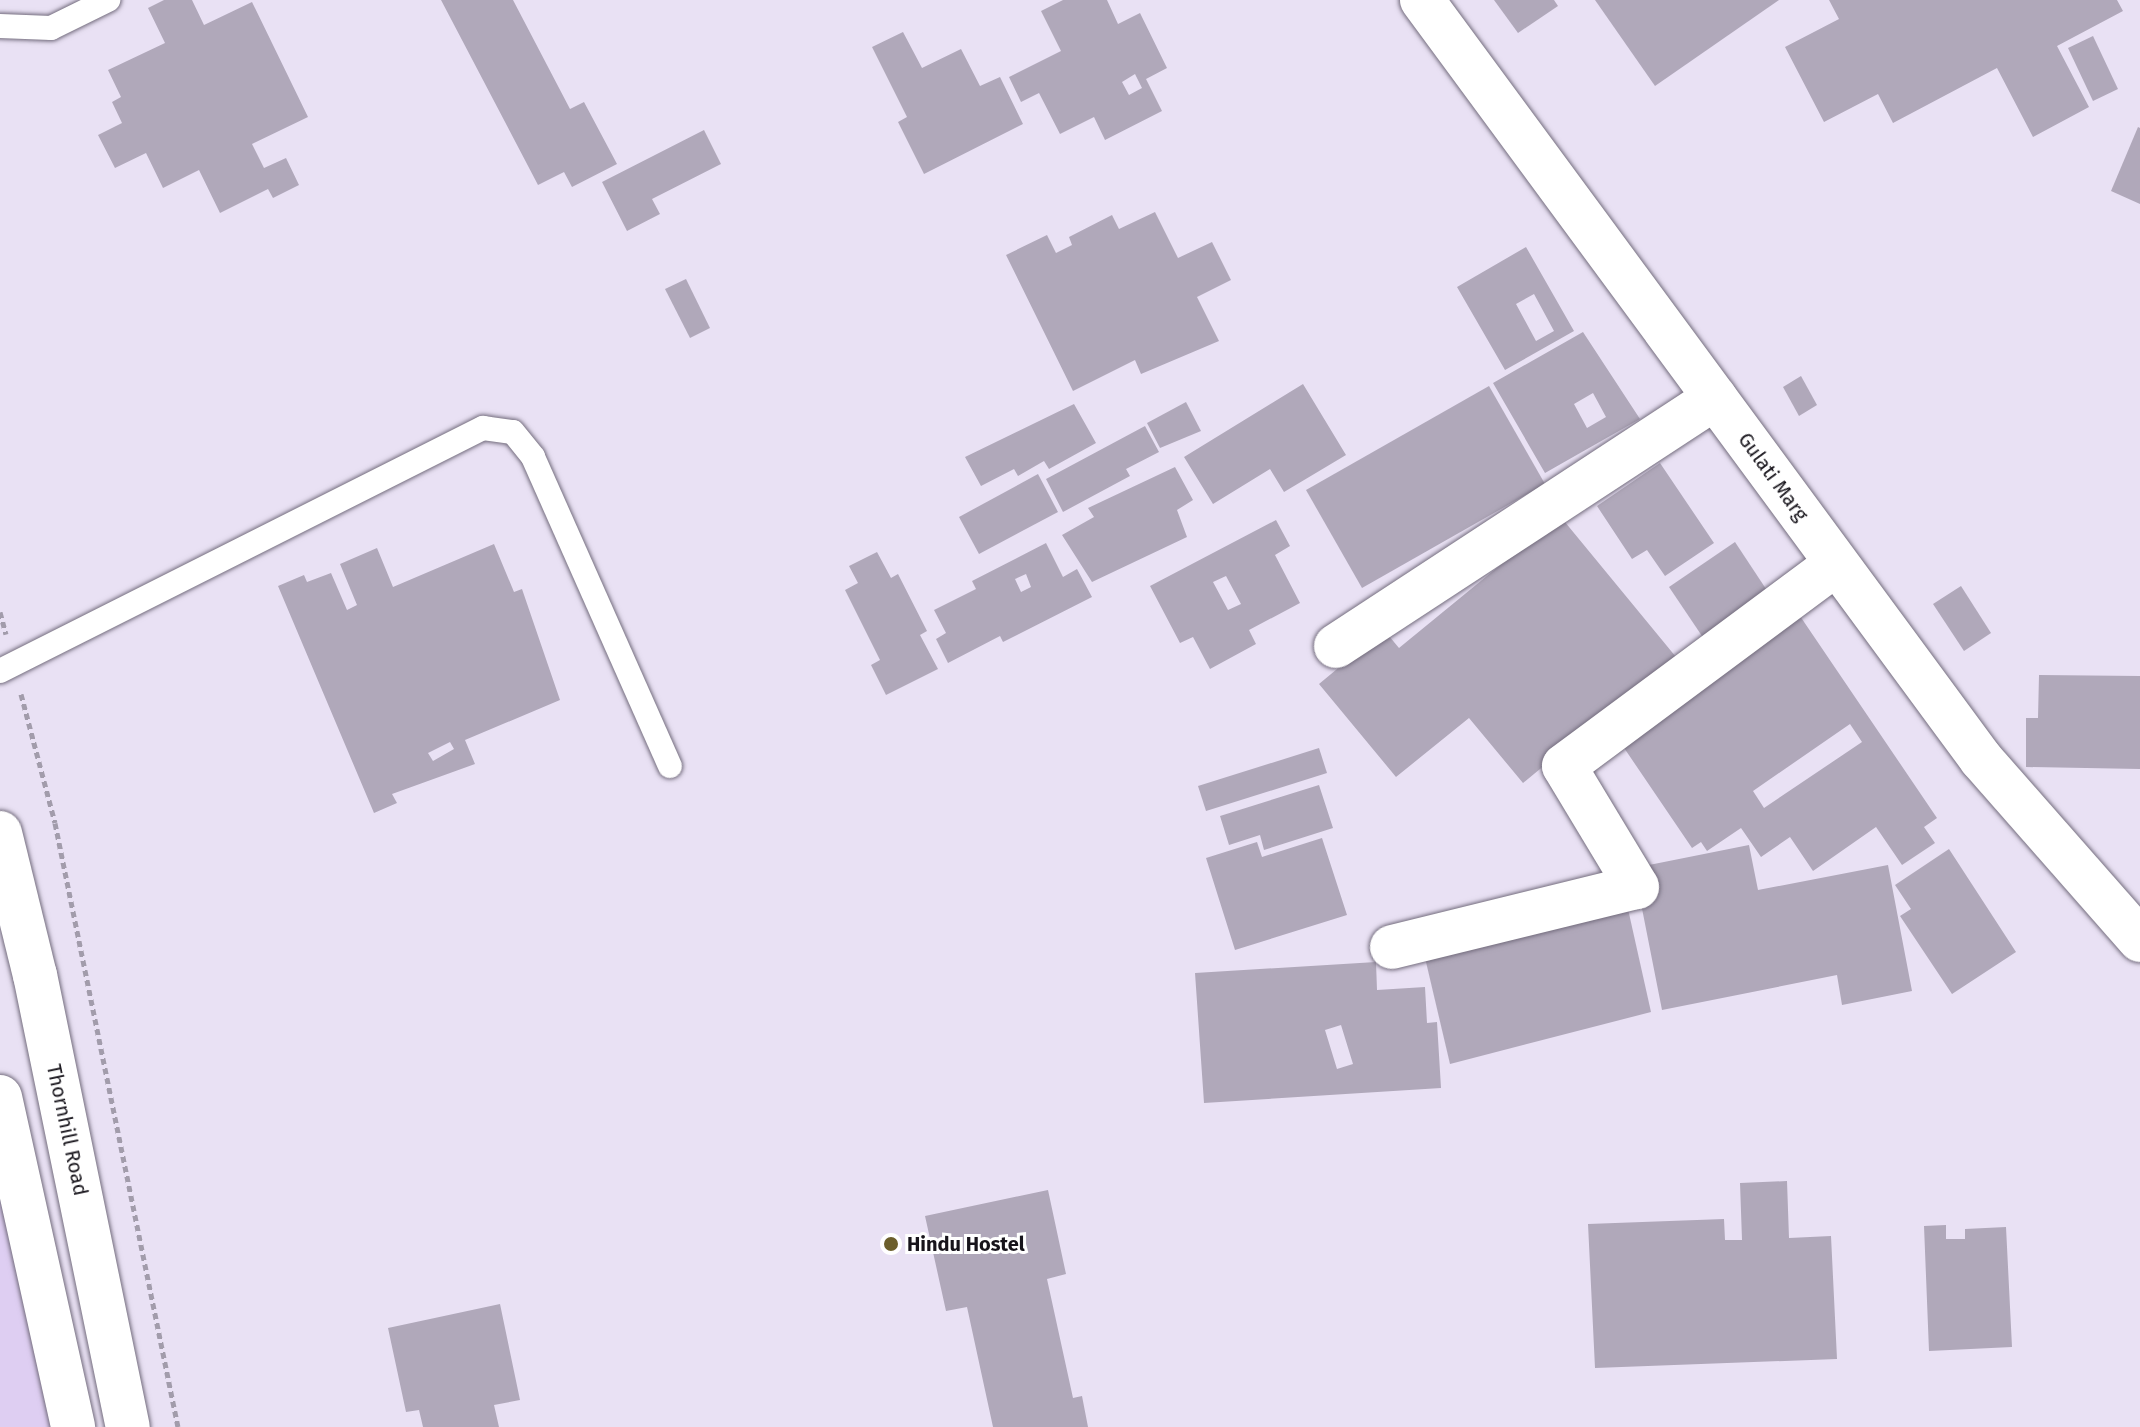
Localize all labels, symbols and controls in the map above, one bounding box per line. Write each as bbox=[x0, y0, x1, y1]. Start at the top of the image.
street label: Gulati Marg bbox=[1733, 428, 1813, 526]
street label: Thornhill Road bbox=[41, 1062, 93, 1198]
place label: Hindu Hostel bbox=[907, 1232, 1025, 1256]
marker: Hindu Hostel bbox=[882, 1235, 900, 1253]

